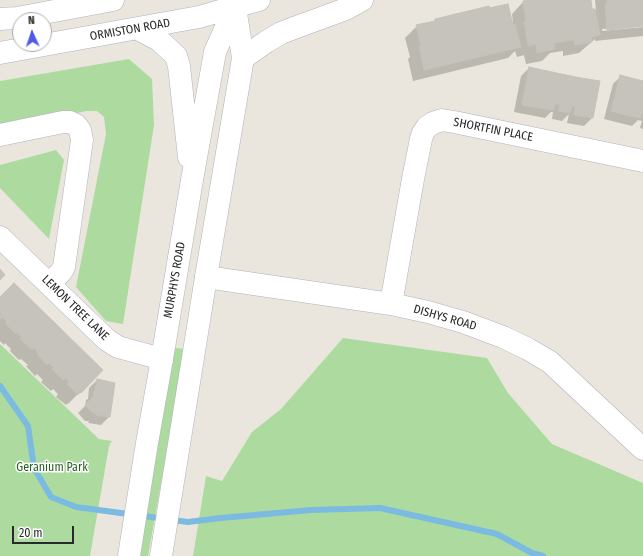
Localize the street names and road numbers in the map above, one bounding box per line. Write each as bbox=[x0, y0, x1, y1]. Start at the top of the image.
street label: ORMISTON ROAD bbox=[89, 16, 171, 44]
street label: SHORTFIN PLACE bbox=[452, 115, 534, 145]
street label: MURPHYS ROAD bbox=[161, 241, 189, 319]
street label: LEMON TREE LANE bbox=[38, 272, 112, 344]
street label: DISHYS ROAD bbox=[412, 302, 478, 334]

